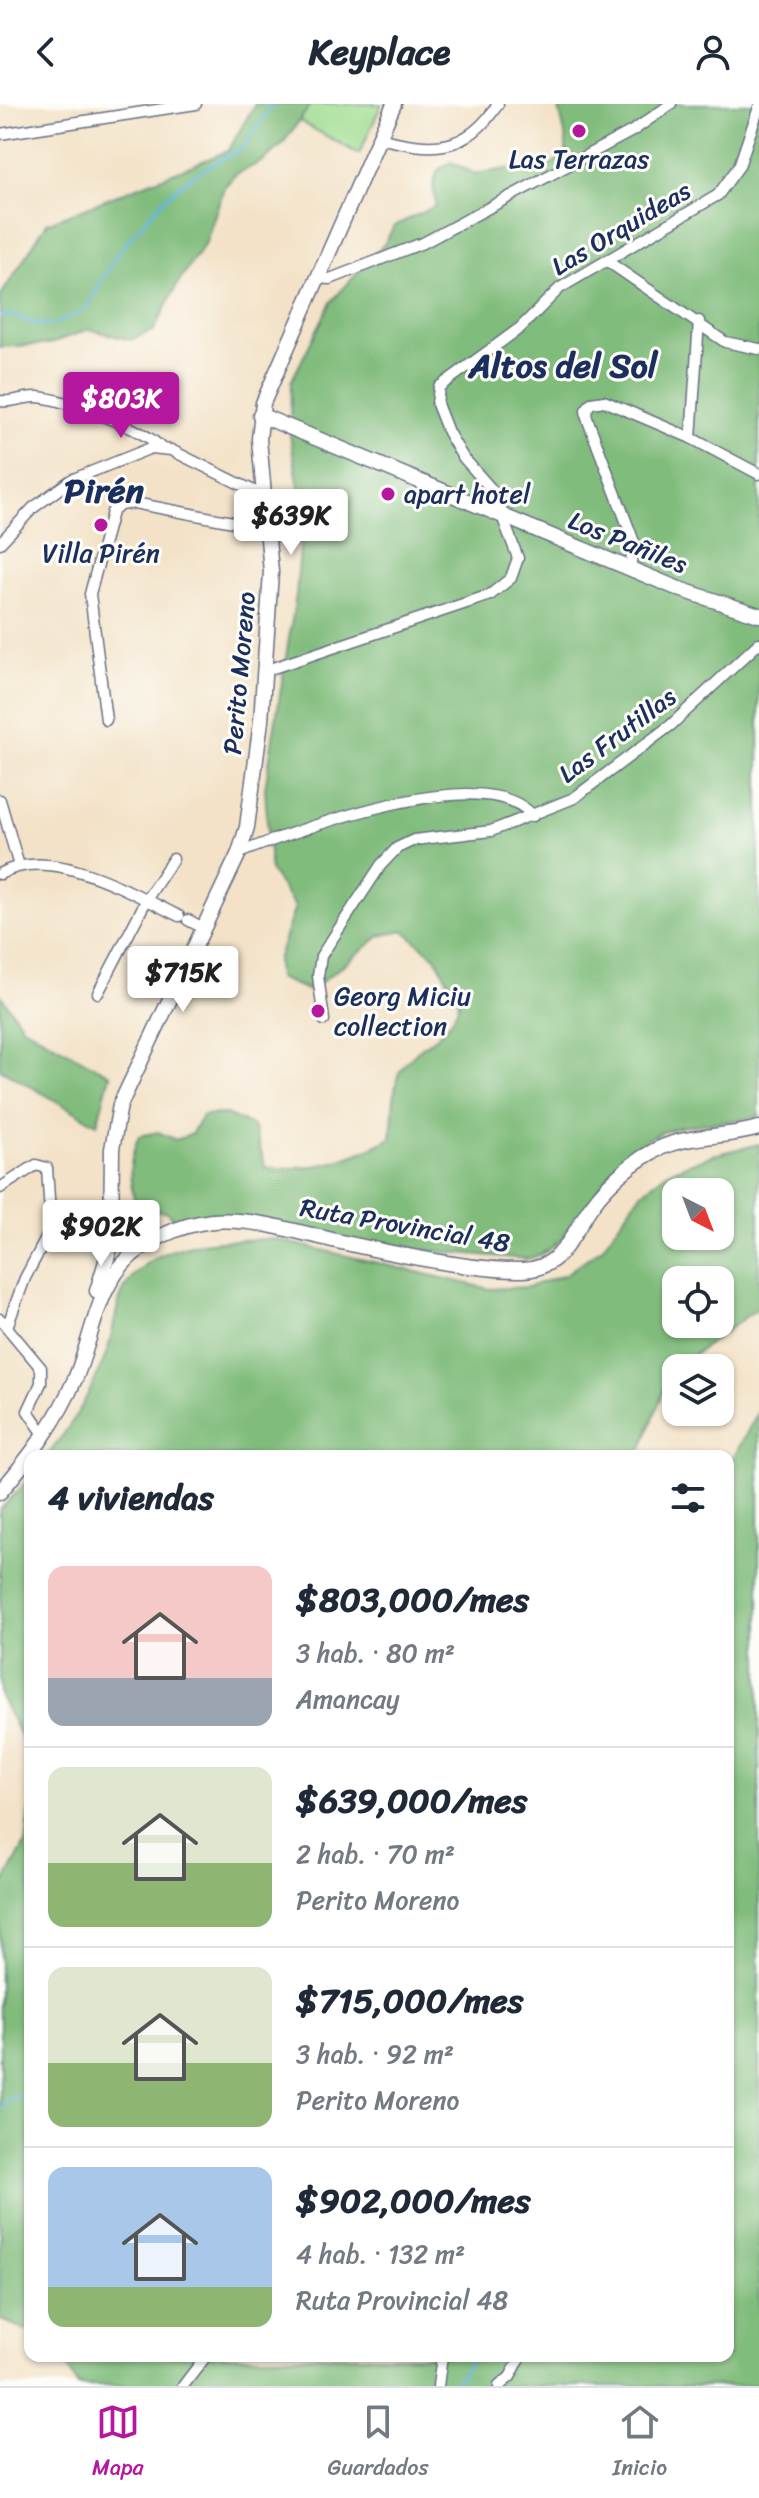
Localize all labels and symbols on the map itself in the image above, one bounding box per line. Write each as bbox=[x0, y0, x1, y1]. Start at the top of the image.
marker: Las Terrazas bbox=[570, 122, 588, 140]
place label: Las Terrazas bbox=[509, 136, 649, 182]
street label: Las Orquideas bbox=[542, 168, 700, 288]
district label: Altos del Sol bbox=[467, 336, 659, 396]
pin: $803K bbox=[65, 372, 177, 440]
district label: Pirén bbox=[64, 461, 145, 521]
place label: apart hotel bbox=[404, 471, 531, 517]
marker: apart hotel bbox=[379, 485, 397, 503]
pin: $639K bbox=[235, 489, 347, 557]
street label: Los Pañiles bbox=[561, 497, 695, 587]
marker: Villa Pirén bbox=[92, 516, 110, 534]
place label: Villa Pirén bbox=[42, 530, 160, 576]
street label: Perito Moreno bbox=[209, 590, 269, 756]
street label: Las Frutillas bbox=[548, 675, 687, 795]
pin: $715K bbox=[127, 946, 239, 1014]
place label: Georg Miciu collection bbox=[334, 973, 471, 1049]
marker: Georg Miciu collection bbox=[309, 1002, 327, 1020]
north arrow bbox=[662, 1178, 734, 1250]
street label: Ruta Provincial 48 bbox=[296, 1184, 514, 1266]
pin: $902K bbox=[45, 1200, 157, 1268]

